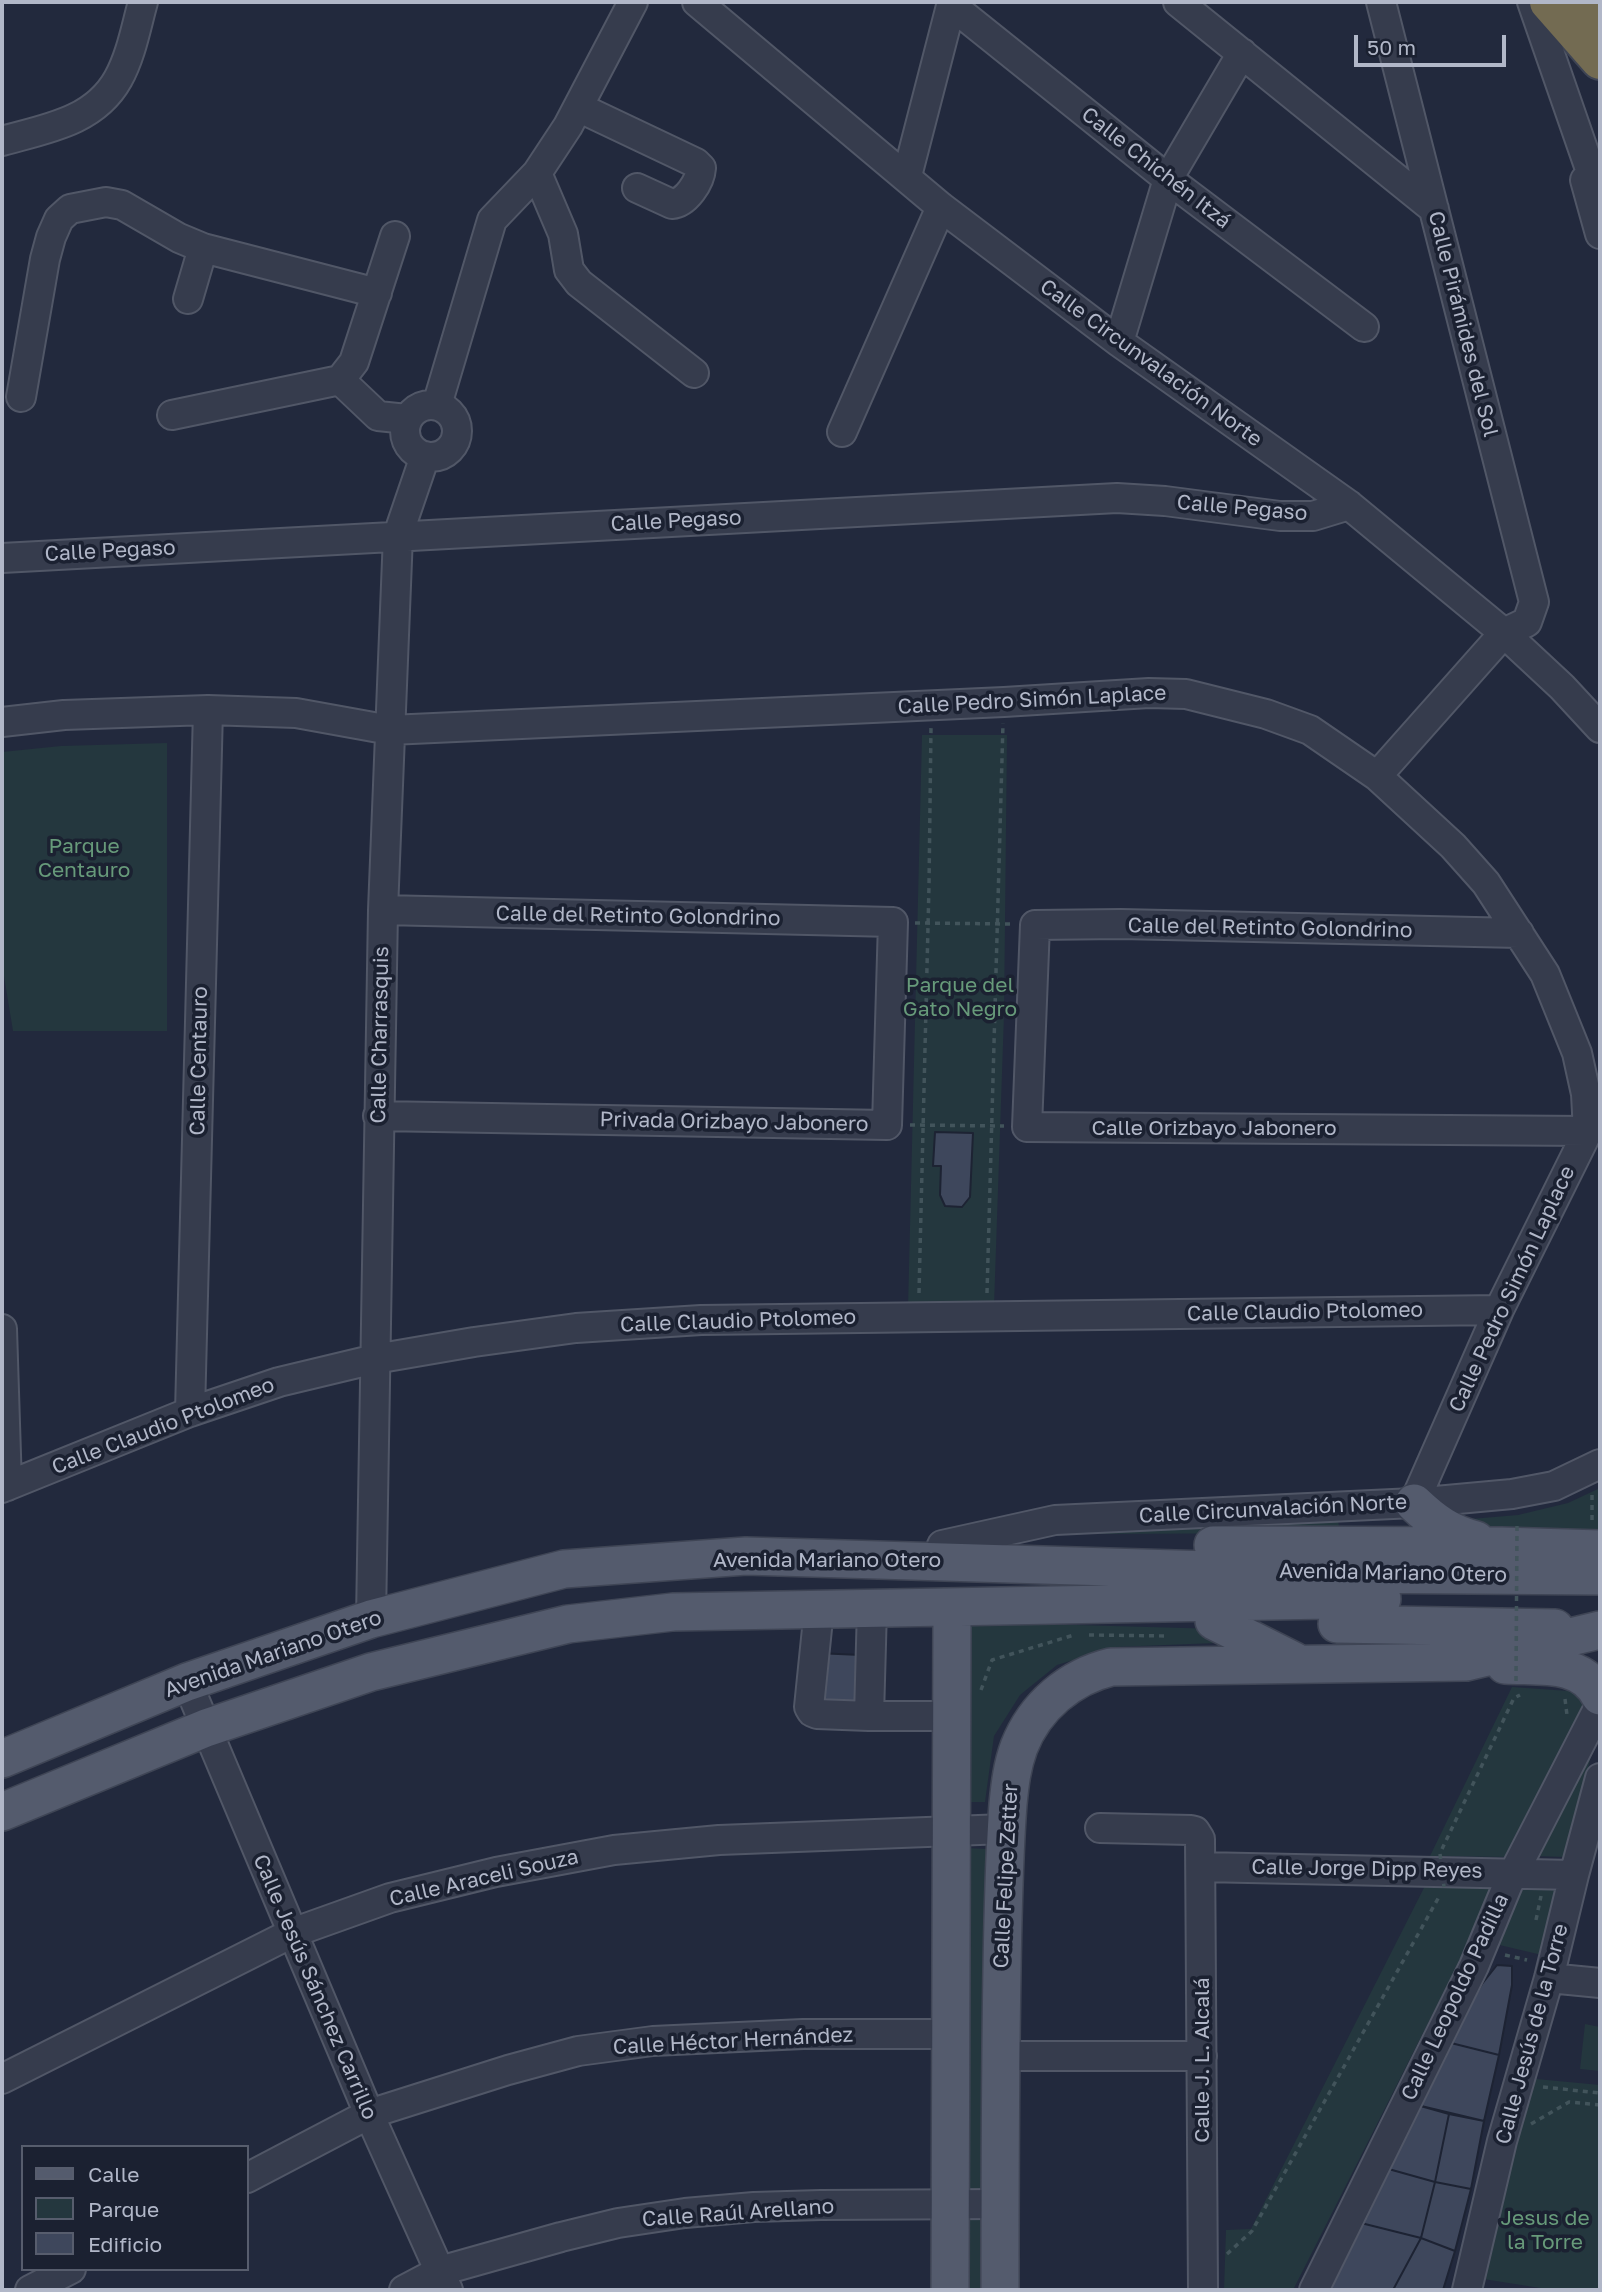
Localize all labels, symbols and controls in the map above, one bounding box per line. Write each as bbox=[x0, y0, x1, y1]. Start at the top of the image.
scale bar bbox=[1357, 21, 1509, 65]
text: 50 m bbox=[1367, 34, 1416, 60]
street label: Calle Chichén Itzá bbox=[1076, 102, 1236, 234]
street label: Calle Pirámides del Sol bbox=[1423, 209, 1503, 439]
street label: Calle Circunvalación Norte bbox=[1035, 274, 1267, 452]
street label: Calle Pegaso bbox=[1176, 490, 1308, 526]
street label: Calle Pegaso bbox=[610, 505, 742, 537]
street label: Calle Pegaso bbox=[44, 535, 176, 567]
street label: Calle Pedro Simón Laplace bbox=[897, 680, 1167, 720]
park label: Parque Centauro bbox=[38, 833, 130, 883]
street label: Calle del Retinto Golondrino bbox=[495, 901, 781, 931]
street label: Calle del Retinto Golondrino bbox=[1127, 913, 1413, 943]
street label: Calle Charrasquis bbox=[366, 946, 394, 1124]
park label: Parque del Gato Negro bbox=[903, 972, 1017, 1022]
street label: Calle Centauro bbox=[185, 986, 213, 1136]
street label: Privada Orizbayo Jabonero bbox=[599, 1107, 869, 1137]
street label: Calle Orizbayo Jabonero bbox=[1091, 1115, 1337, 1141]
street label: Calle Pedro Simón Laplace bbox=[1444, 1162, 1580, 1416]
street label: Calle Claudio Ptolomeo bbox=[1187, 1297, 1423, 1327]
street label: Calle Claudio Ptolomeo bbox=[620, 1304, 856, 1338]
street label: Calle Claudio Ptolomeo bbox=[48, 1372, 278, 1480]
street label: Calle Circunvalación Norte bbox=[1138, 1489, 1408, 1529]
street label: Avenida Mariano Otero bbox=[713, 1547, 941, 1573]
street label: Avenida Mariano Otero bbox=[1279, 1558, 1507, 1588]
street label: Avenida Mariano Otero bbox=[161, 1605, 385, 1703]
street label: Calle Felipe Zetter bbox=[989, 1783, 1023, 1969]
street label: Calle Araceli Souza bbox=[387, 1844, 581, 1912]
street label: Calle Jesús Sánchez Carrillo bbox=[248, 1851, 382, 2123]
street label: Calle Jorge Dipp Reyes bbox=[1251, 1854, 1483, 1884]
street label: Calle Leopoldo Padilla bbox=[1396, 1890, 1514, 2104]
street label: Calle Jesús de la Torre bbox=[1490, 1921, 1574, 2147]
street label: Calle J. L. Alcalá bbox=[1189, 1977, 1215, 2143]
street label: Calle Héctor Hernández bbox=[612, 2022, 854, 2060]
legend bbox=[21, 2145, 248, 2271]
text: Calle bbox=[88, 2161, 140, 2187]
street label: Calle Raúl Arellano bbox=[641, 2194, 835, 2232]
text: Parque bbox=[88, 2196, 159, 2222]
park label: Jesus de la Torre bbox=[1500, 2205, 1590, 2255]
text: Edificio bbox=[88, 2231, 162, 2257]

